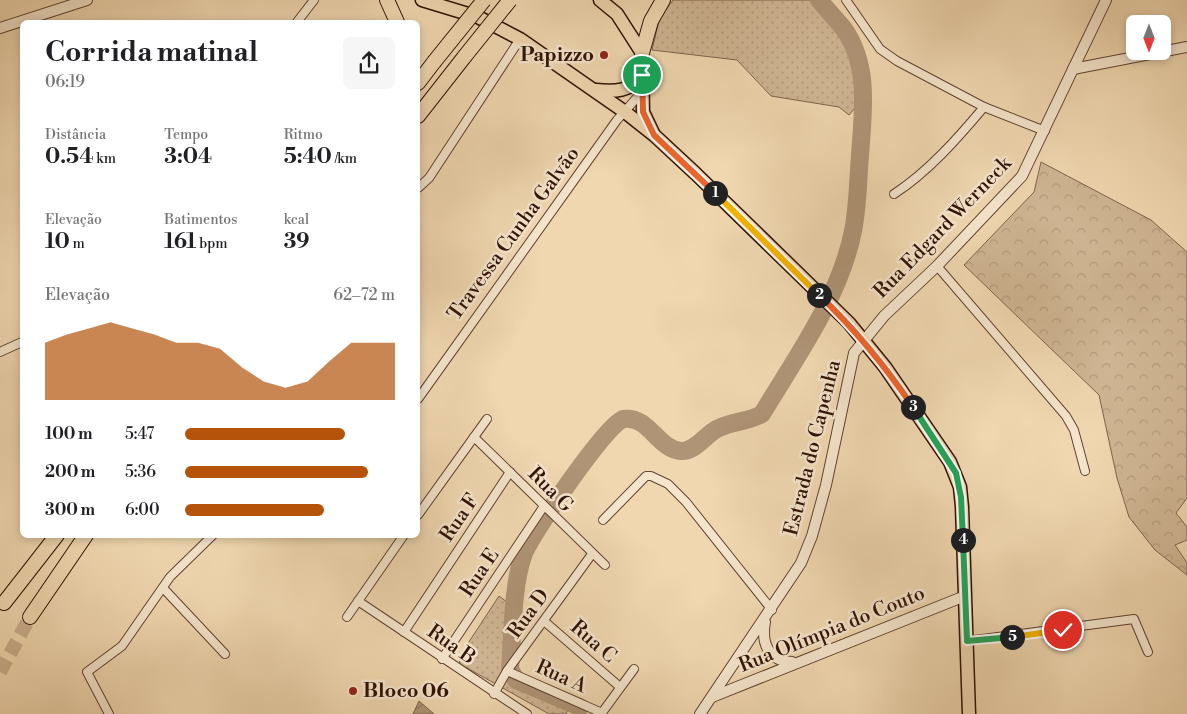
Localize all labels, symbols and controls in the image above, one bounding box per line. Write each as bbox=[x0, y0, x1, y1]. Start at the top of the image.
north arrow bbox=[1126, 15, 1171, 60]
map controls bbox=[1126, 15, 1171, 60]
text: Corrida matinal bbox=[45, 35, 258, 70]
button: share bbox=[343, 37, 395, 89]
place label: Papizzo bbox=[520, 43, 594, 68]
marker: Papizzo bbox=[598, 49, 610, 61]
pin bbox=[621, 54, 663, 96]
icon: arrive bbox=[628, 61, 656, 89]
text: 06:19 bbox=[45, 72, 85, 92]
text: Distância bbox=[45, 126, 106, 144]
text: Tempo bbox=[164, 126, 208, 144]
text: Ritmo bbox=[284, 126, 323, 144]
street label: Travessa Cunha Galvão bbox=[443, 142, 585, 326]
text: 0.54 bbox=[45, 144, 93, 170]
text: 3:04 bbox=[164, 144, 212, 170]
text: 5:40 bbox=[284, 144, 332, 170]
text: km bbox=[93, 150, 116, 168]
text: /km bbox=[332, 150, 357, 168]
street label: Rua Edgard Werneck bbox=[869, 151, 1018, 304]
pin: 1 bbox=[702, 180, 728, 206]
text: 1 bbox=[712, 184, 719, 202]
text: Elevação bbox=[45, 211, 102, 229]
text: Batimentos bbox=[164, 211, 237, 229]
text: kcal bbox=[284, 211, 309, 229]
text: 10 bbox=[45, 229, 70, 255]
text: 161 bbox=[164, 229, 196, 255]
text: 39 bbox=[284, 229, 310, 255]
text: m bbox=[70, 235, 85, 253]
text: bpm bbox=[196, 235, 228, 253]
pin: 2 bbox=[806, 282, 832, 308]
text: Elevação bbox=[45, 285, 110, 305]
text: 62–72 m bbox=[333, 285, 395, 305]
text: 2 bbox=[815, 286, 824, 304]
street label: Estrada do Capenha bbox=[779, 357, 847, 539]
pin: 3 bbox=[900, 394, 926, 420]
text: 3 bbox=[909, 398, 918, 416]
text: 100 m bbox=[45, 424, 93, 444]
text: 5:47 bbox=[125, 424, 154, 444]
text: 200 m bbox=[45, 462, 95, 482]
text: 5:36 bbox=[125, 462, 156, 482]
street label: Rua G bbox=[522, 462, 578, 518]
street label: Rua F bbox=[435, 489, 485, 547]
text: 300 m bbox=[45, 500, 95, 520]
text: 6:00 bbox=[125, 500, 160, 520]
pin: 4 bbox=[950, 528, 976, 552]
text: 4 bbox=[959, 531, 968, 549]
street label: Rua E bbox=[455, 544, 505, 602]
street label: Rua Olímpia do Couto bbox=[735, 581, 929, 679]
street label: Rua D bbox=[503, 584, 555, 644]
pin bbox=[1042, 609, 1084, 651]
street label: Rua C bbox=[565, 615, 621, 669]
icon: check bbox=[1049, 616, 1077, 644]
street label: Rua B bbox=[422, 619, 480, 671]
pin: 5 bbox=[1000, 624, 1024, 650]
text: 5 bbox=[1008, 628, 1017, 646]
street label: Rua A bbox=[532, 655, 592, 700]
place label: Bloco 06 bbox=[363, 679, 449, 704]
marker: Bloco 06 bbox=[347, 685, 359, 697]

